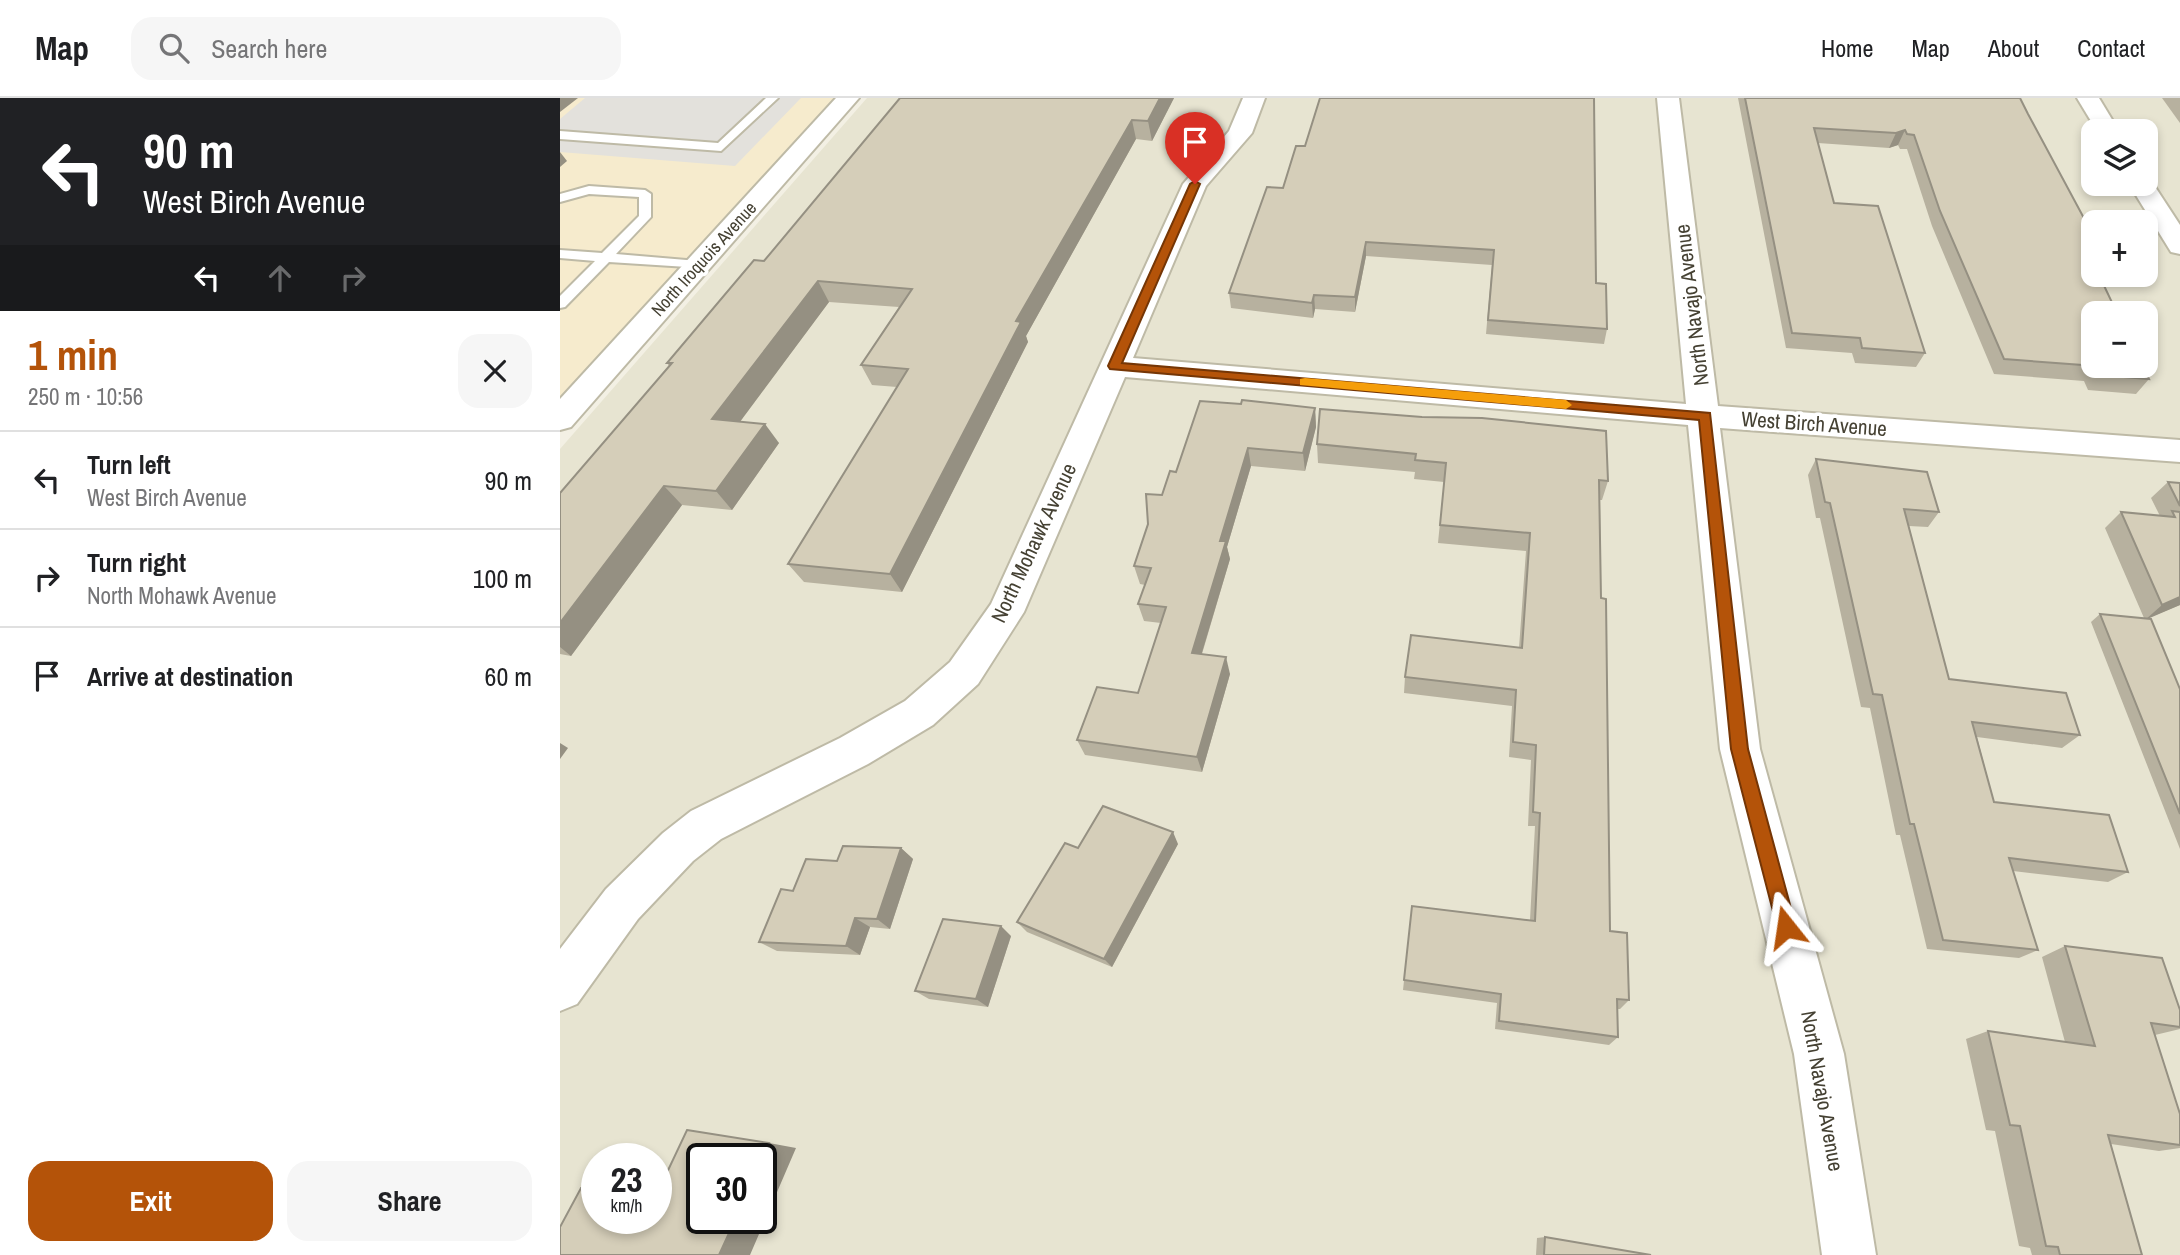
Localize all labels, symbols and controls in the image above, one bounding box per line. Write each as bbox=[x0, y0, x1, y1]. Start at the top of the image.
search box bbox=[131, 17, 621, 80]
text: Map bbox=[35, 26, 89, 70]
icon: search bbox=[155, 29, 193, 67]
text: Search here bbox=[211, 31, 327, 66]
text: Home bbox=[1821, 32, 1873, 64]
text: Map bbox=[1911, 32, 1950, 64]
text: About bbox=[1988, 32, 2039, 64]
text: Contact bbox=[2077, 32, 2145, 64]
pin bbox=[1165, 112, 1225, 184]
text: 90 m bbox=[143, 117, 235, 183]
map controls bbox=[2081, 119, 2158, 378]
button: layers bbox=[2081, 119, 2158, 196]
icon: arrive bbox=[1176, 123, 1214, 161]
icon: left bbox=[28, 126, 119, 217]
text: West Birch Avenue bbox=[143, 180, 365, 223]
street label: North Iroquois Avenue bbox=[645, 196, 762, 322]
button: + bbox=[2081, 210, 2158, 287]
street label: North Navajo Avenue bbox=[1667, 223, 1716, 387]
icon: left bbox=[188, 259, 226, 297]
icon: ahead bbox=[261, 259, 299, 297]
icon: right bbox=[334, 259, 372, 297]
button: − bbox=[2081, 301, 2158, 378]
text: 1 min bbox=[28, 327, 118, 383]
button: close bbox=[458, 334, 532, 408]
text: 250 m · 10:56 bbox=[28, 381, 143, 412]
street label: West Birch Avenue bbox=[1740, 404, 1888, 443]
text: Turn left bbox=[87, 447, 171, 482]
street label: North Mohawk Avenue bbox=[984, 458, 1083, 627]
icon: left bbox=[28, 461, 66, 499]
text: 90 m bbox=[485, 463, 532, 498]
text: West Birch Avenue bbox=[87, 482, 247, 513]
text: Turn right bbox=[87, 545, 186, 580]
icon: right bbox=[28, 559, 66, 597]
text: 100 m bbox=[473, 561, 532, 596]
text: North Mohawk Avenue bbox=[87, 580, 276, 611]
icon: arrive bbox=[28, 657, 66, 695]
text: Arrive at destination bbox=[87, 659, 293, 694]
text: 60 m bbox=[485, 659, 532, 694]
position arrow bbox=[1749, 890, 1823, 964]
street label: North Navajo Avenue bbox=[1794, 1008, 1851, 1173]
speed limit sign: 30 bbox=[686, 1143, 777, 1234]
text: 23 bbox=[611, 1156, 642, 1203]
button: Exit bbox=[28, 1161, 273, 1241]
button: Share bbox=[287, 1161, 532, 1241]
text: km/h bbox=[611, 1193, 643, 1218]

